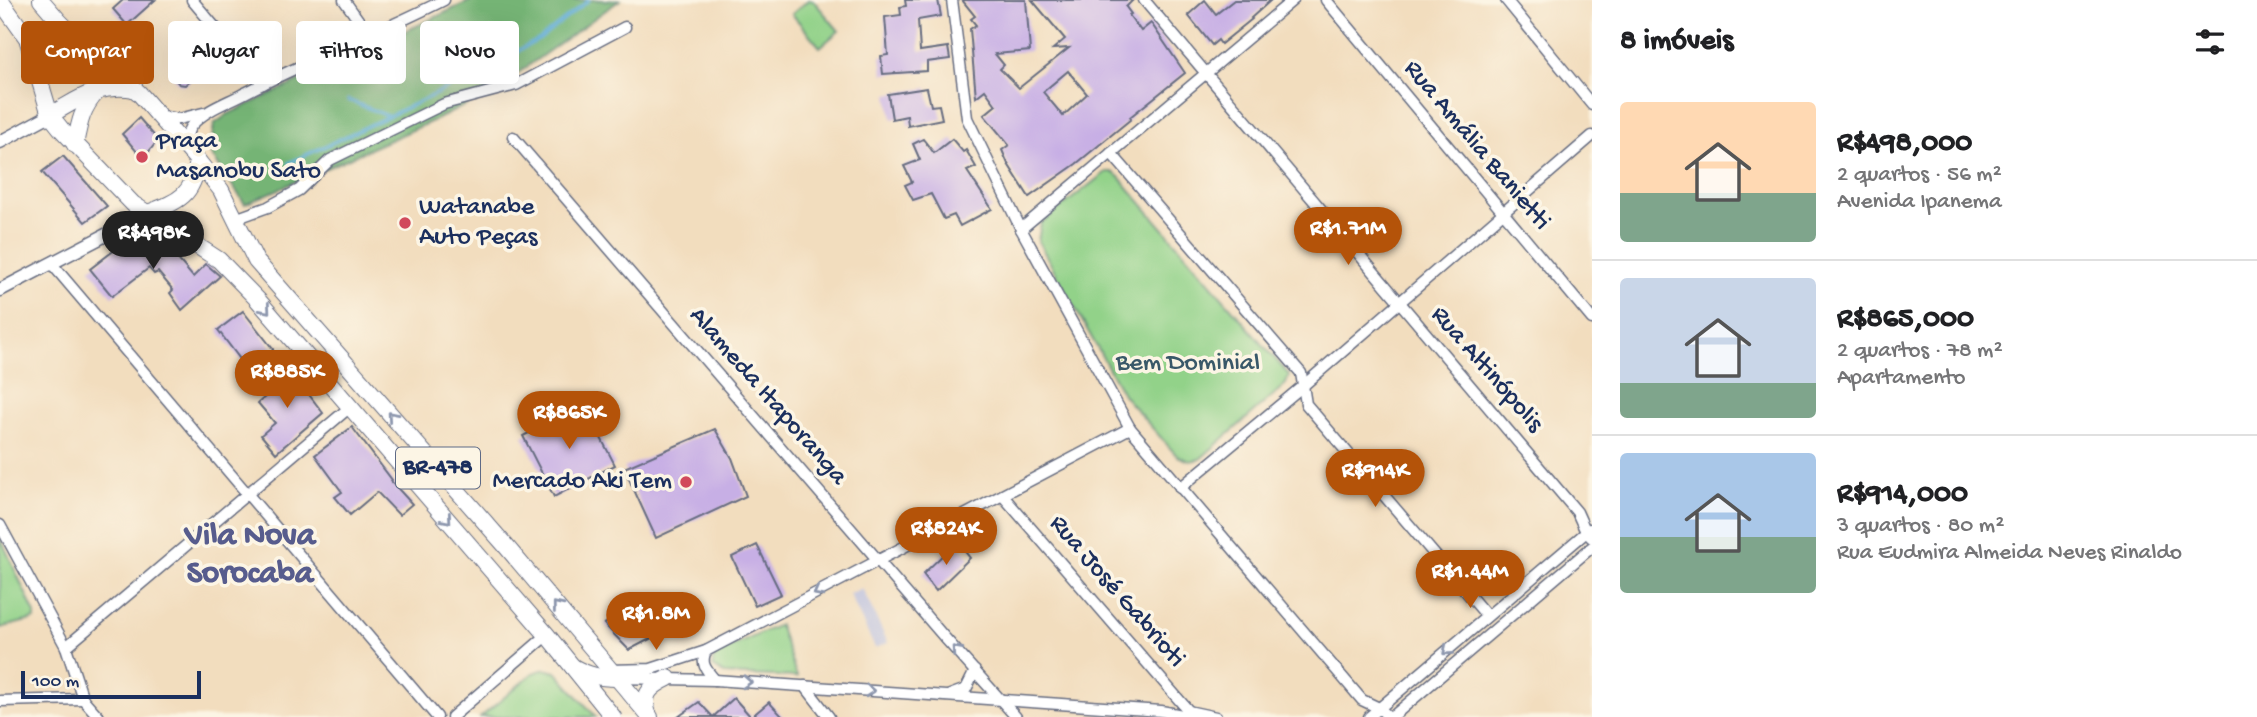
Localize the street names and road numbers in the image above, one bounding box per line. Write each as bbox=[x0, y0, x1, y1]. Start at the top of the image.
street label: Rua Amália Banietti bbox=[1396, 55, 1556, 237]
street label: Rua Altinópolis bbox=[1423, 301, 1550, 440]
street label: Alameda Itaporanga bbox=[681, 302, 854, 494]
road number: BR-478 bbox=[396, 448, 480, 489]
street label: Rua José Gabrioti bbox=[1041, 509, 1191, 675]

